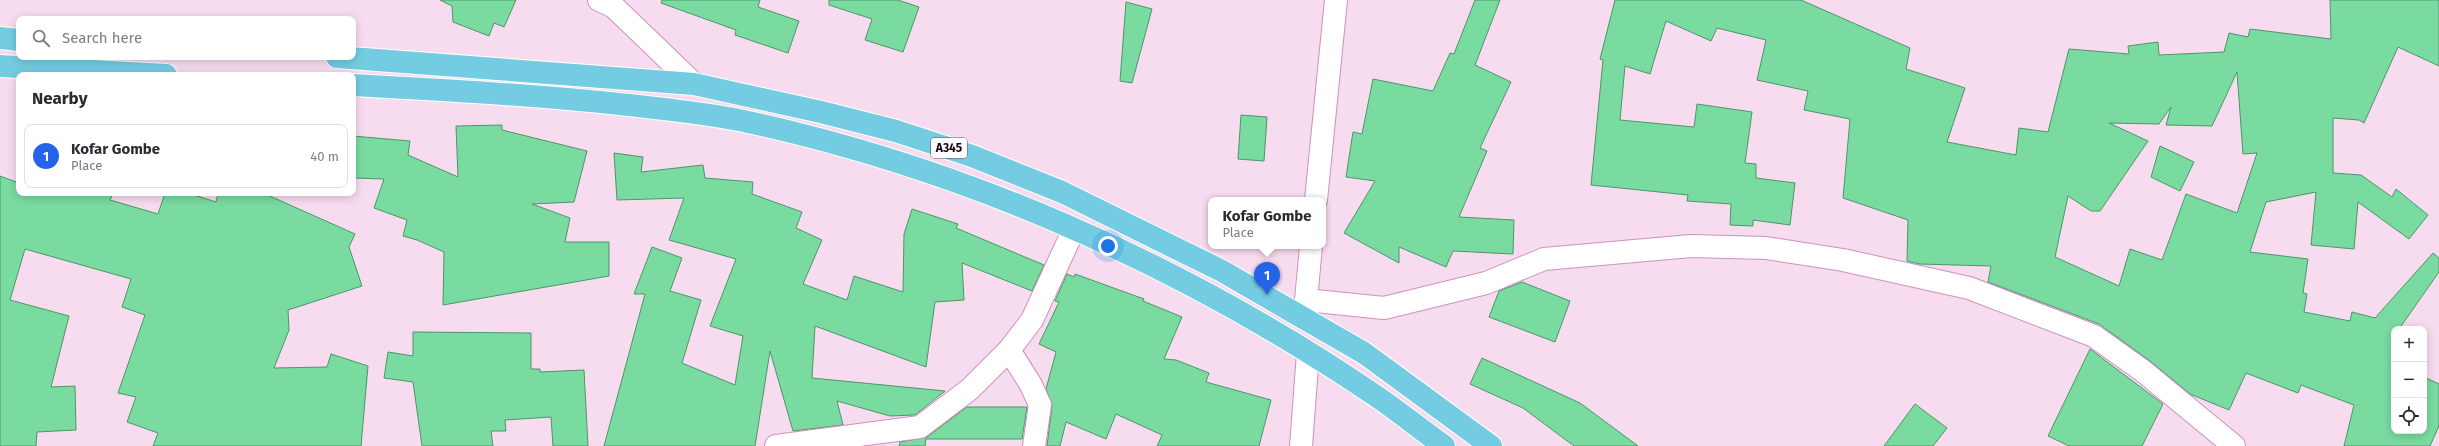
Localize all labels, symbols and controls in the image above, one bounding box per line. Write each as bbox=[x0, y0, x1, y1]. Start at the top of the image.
search box bbox=[16, 16, 356, 60]
icon: search bbox=[30, 27, 52, 49]
text: Search here bbox=[62, 29, 142, 47]
text: Nearby bbox=[32, 88, 87, 109]
road number: A345 bbox=[931, 138, 967, 158]
text: Kofar Gombe bbox=[71, 140, 160, 158]
text: 1 bbox=[43, 149, 49, 164]
text: 40 m bbox=[310, 149, 339, 164]
text: Place bbox=[71, 158, 102, 173]
popup bbox=[1208, 197, 1326, 249]
text: Kofar Gombe bbox=[1222, 207, 1312, 225]
text: Place bbox=[1222, 225, 1254, 240]
your location bbox=[1098, 236, 1118, 256]
pin: 1 bbox=[1254, 262, 1280, 295]
map controls bbox=[2391, 326, 2427, 434]
button: + bbox=[2391, 326, 2427, 362]
button: − bbox=[2391, 362, 2427, 398]
button: locate bbox=[2391, 398, 2427, 434]

